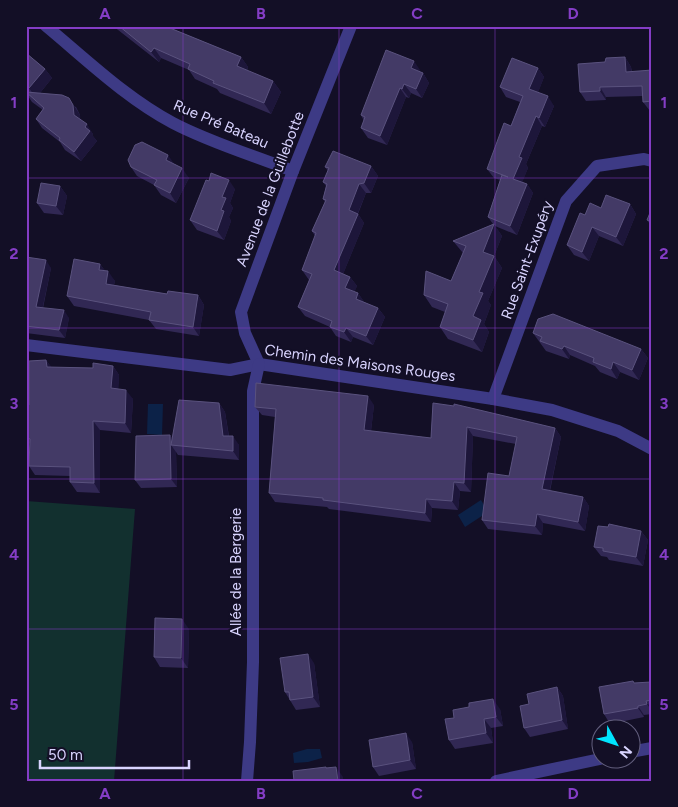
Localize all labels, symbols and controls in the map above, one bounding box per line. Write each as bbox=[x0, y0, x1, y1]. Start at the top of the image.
text: A bbox=[99, 4, 111, 23]
text: B bbox=[256, 4, 266, 23]
text: C bbox=[411, 4, 423, 23]
text: D bbox=[567, 4, 579, 23]
text: 1 bbox=[11, 93, 17, 112]
text: 1 bbox=[661, 93, 667, 112]
street label: Rue Pré Bateau bbox=[171, 96, 271, 152]
street label: Avenue de la Guillebotte bbox=[232, 109, 308, 269]
street label: Rue Saint-Exupéry bbox=[497, 198, 557, 322]
text: 2 bbox=[9, 244, 19, 263]
text: 2 bbox=[659, 244, 669, 263]
street label: Chemin des Maisons Rouges bbox=[263, 341, 457, 385]
text: 3 bbox=[10, 394, 19, 413]
text: 3 bbox=[660, 394, 669, 413]
street label: Allée de la Bergerie bbox=[227, 508, 245, 636]
text: 4 bbox=[9, 545, 19, 564]
text: 4 bbox=[659, 545, 669, 564]
text: 5 bbox=[9, 695, 19, 714]
text: 5 bbox=[659, 695, 669, 714]
north arrow bbox=[590, 720, 640, 770]
scale bar bbox=[40, 737, 189, 769]
text: N bbox=[616, 742, 636, 762]
text: 50 m bbox=[48, 746, 83, 764]
text: A bbox=[99, 784, 111, 803]
text: B bbox=[256, 784, 266, 803]
text: C bbox=[411, 784, 423, 803]
text: D bbox=[567, 784, 579, 803]

